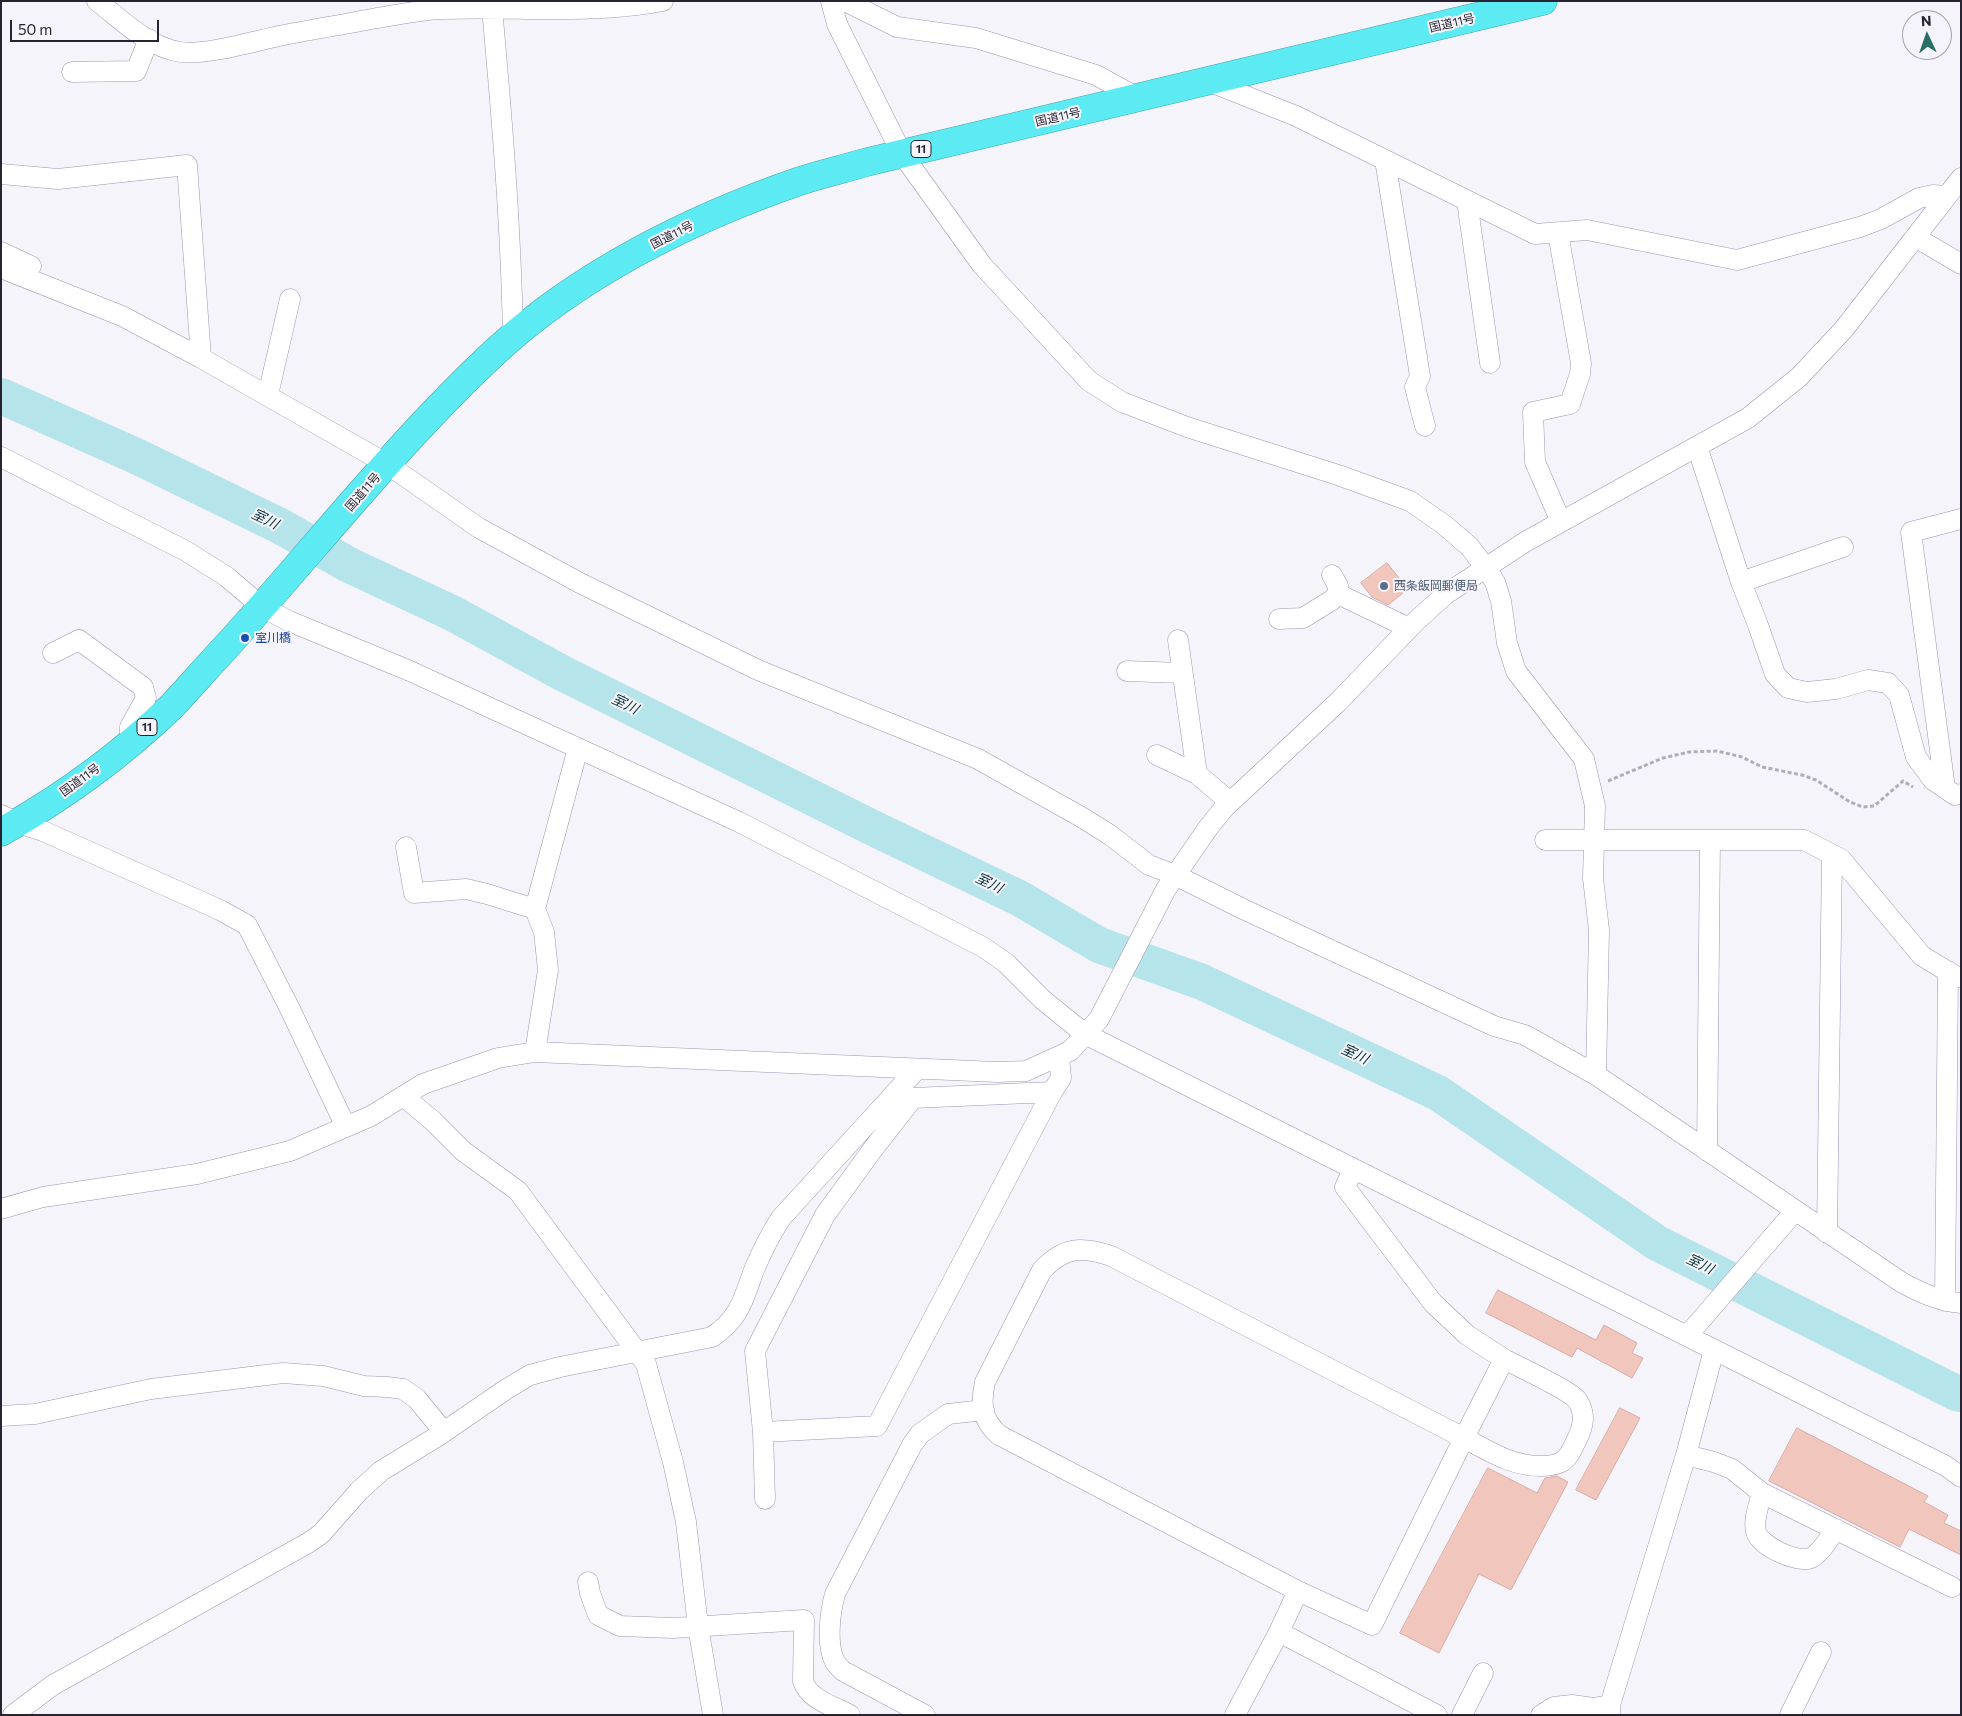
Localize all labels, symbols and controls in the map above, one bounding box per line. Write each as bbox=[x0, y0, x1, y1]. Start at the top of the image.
scale bar bbox=[12, 10, 161, 42]
north arrow bbox=[1902, 10, 1952, 60]
street label: 国道11号 bbox=[1428, 11, 1476, 35]
text: N bbox=[1921, 12, 1932, 29]
text: 50 m bbox=[18, 20, 52, 38]
street label: 国道11号 bbox=[1034, 105, 1082, 129]
road number: 11 bbox=[911, 140, 931, 158]
street label: 国道11号 bbox=[648, 218, 696, 252]
street label: 国道11号 bbox=[342, 470, 384, 514]
water label: 室川 bbox=[249, 505, 281, 533]
place label: 西条飯岡郵便局 bbox=[1394, 579, 1478, 593]
marker: 西条飯岡郵便局 bbox=[1378, 580, 1390, 592]
place label: 室川橋 bbox=[255, 631, 291, 645]
marker: 室川橋 bbox=[239, 632, 251, 644]
water label: 室川 bbox=[609, 690, 641, 718]
road number: 11 bbox=[137, 719, 157, 736]
street label: 国道11号 bbox=[57, 761, 103, 799]
water label: 室川 bbox=[973, 869, 1005, 897]
water label: 室川 bbox=[1339, 1040, 1371, 1068]
water label: 室川 bbox=[1684, 1250, 1716, 1278]

